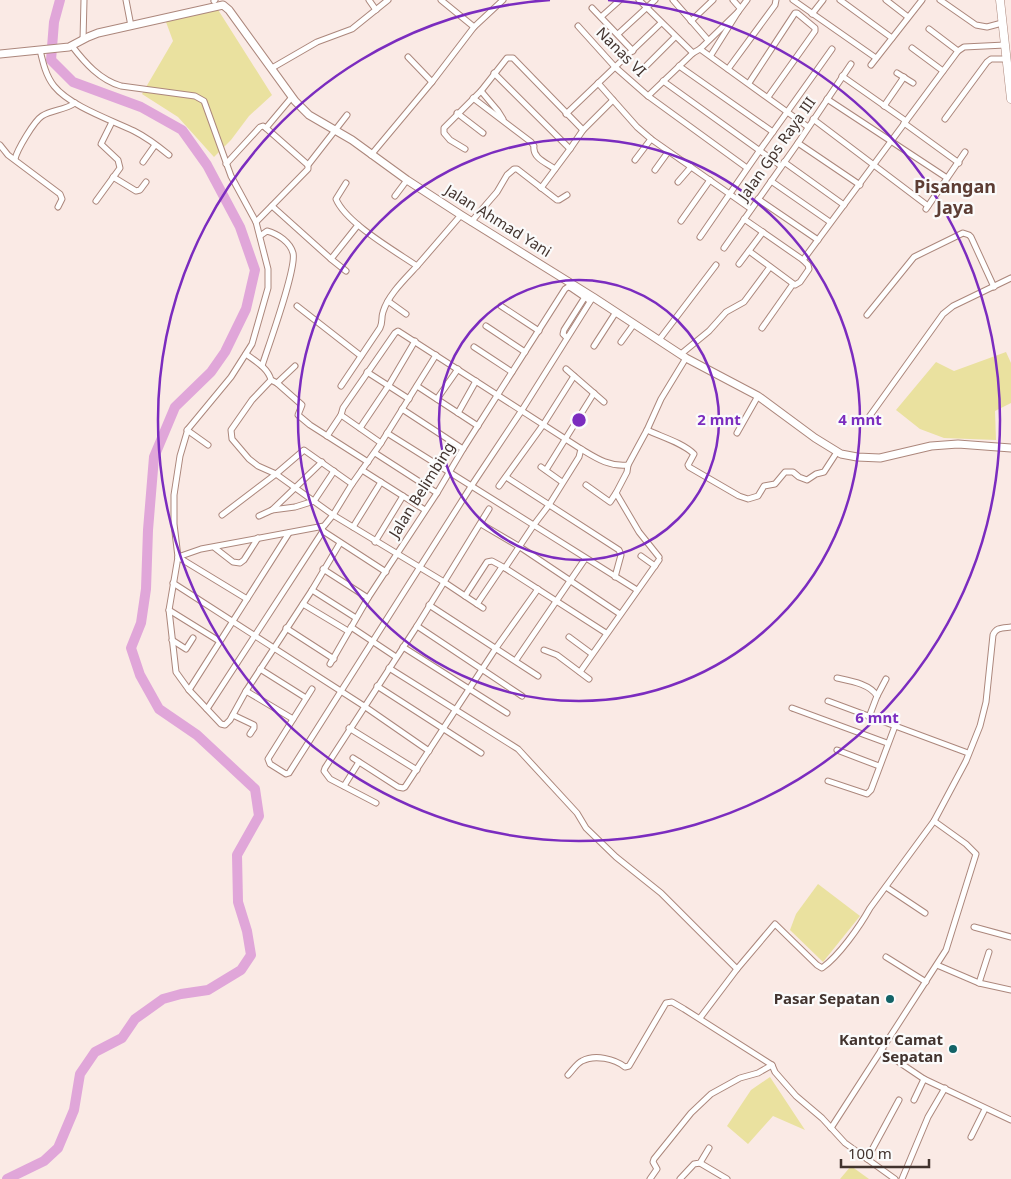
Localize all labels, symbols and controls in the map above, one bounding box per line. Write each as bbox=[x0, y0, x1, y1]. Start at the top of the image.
street label: Nanas VI bbox=[592, 22, 651, 81]
street label: Jalan Gps Raya III bbox=[732, 93, 819, 206]
district label: Pisangan Jaya bbox=[914, 174, 996, 219]
street label: Jalan Ahmad Yani bbox=[440, 178, 555, 261]
text: 2 mnt bbox=[697, 409, 741, 429]
text: 4 mnt bbox=[838, 409, 882, 429]
centre of rings bbox=[570, 411, 588, 429]
street label: Jalan Belimbing bbox=[383, 438, 459, 543]
text: 6 mnt bbox=[855, 707, 899, 727]
place label: Pasar Sepatan bbox=[774, 988, 880, 1008]
marker: Pasar Sepatan bbox=[884, 993, 896, 1005]
place label: Kantor Camat Sepatan bbox=[839, 1029, 943, 1066]
marker: Kantor Camat Sepatan bbox=[947, 1043, 959, 1055]
scale bar bbox=[841, 1136, 928, 1168]
text: 100 m bbox=[848, 1143, 892, 1163]

